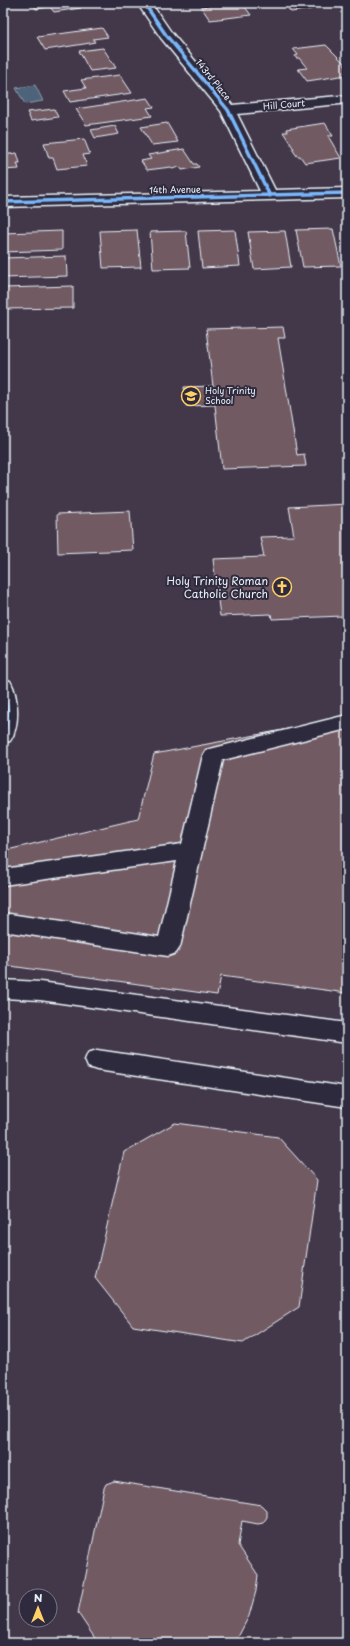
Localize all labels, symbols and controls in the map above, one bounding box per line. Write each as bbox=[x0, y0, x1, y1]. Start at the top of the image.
street label: 143rd Place bbox=[193, 56, 235, 103]
street label: Hill Court bbox=[262, 95, 306, 113]
street label: 14th Avenue bbox=[149, 182, 201, 196]
place label: Holy Trinity School bbox=[205, 383, 256, 407]
school or university icon: Holy Trinity School bbox=[180, 385, 202, 407]
place label: Holy Trinity Roman Catholic Church bbox=[166, 572, 268, 602]
church icon: Holy Trinity Roman Catholic Church bbox=[271, 576, 293, 598]
north arrow bbox=[18, 1588, 58, 1628]
text: N bbox=[34, 1589, 43, 1606]

